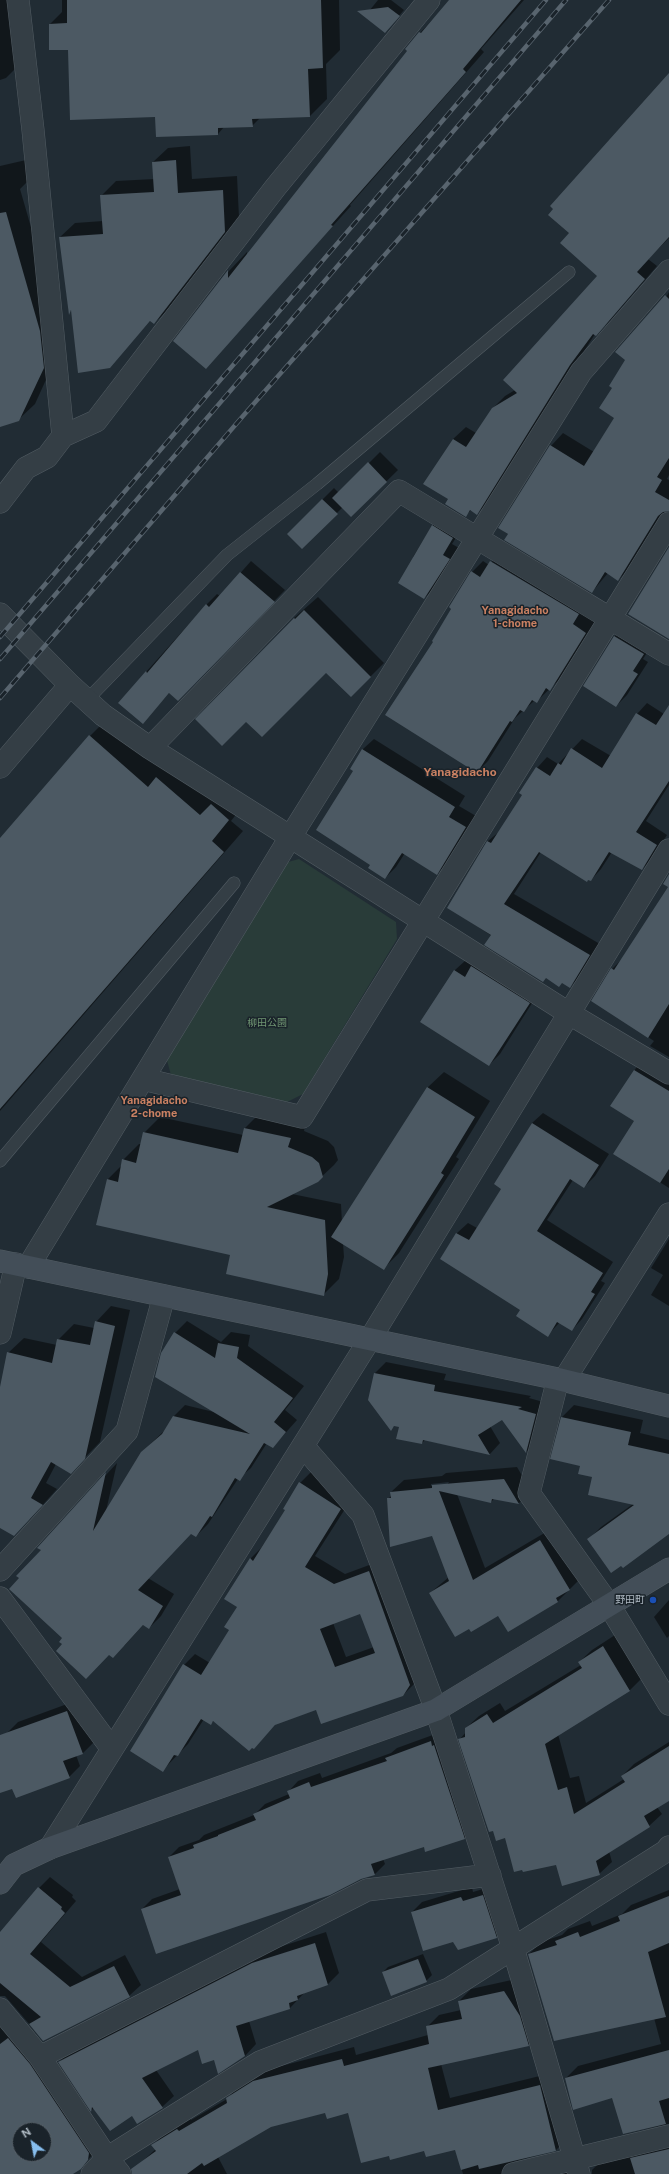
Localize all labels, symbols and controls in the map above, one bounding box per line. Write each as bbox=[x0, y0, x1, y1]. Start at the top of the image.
district label: Yanagidacho 1-chome bbox=[481, 604, 549, 630]
district label: Yanagidacho bbox=[423, 765, 497, 779]
park label: 柳田公園 bbox=[247, 1017, 287, 1029]
district label: Yanagidacho 2-chome bbox=[120, 1094, 188, 1120]
place label: 野田町 bbox=[615, 1594, 645, 1606]
marker: 野田町 bbox=[648, 1595, 658, 1605]
north arrow bbox=[12, 2122, 52, 2162]
text: N bbox=[19, 2125, 33, 2140]

